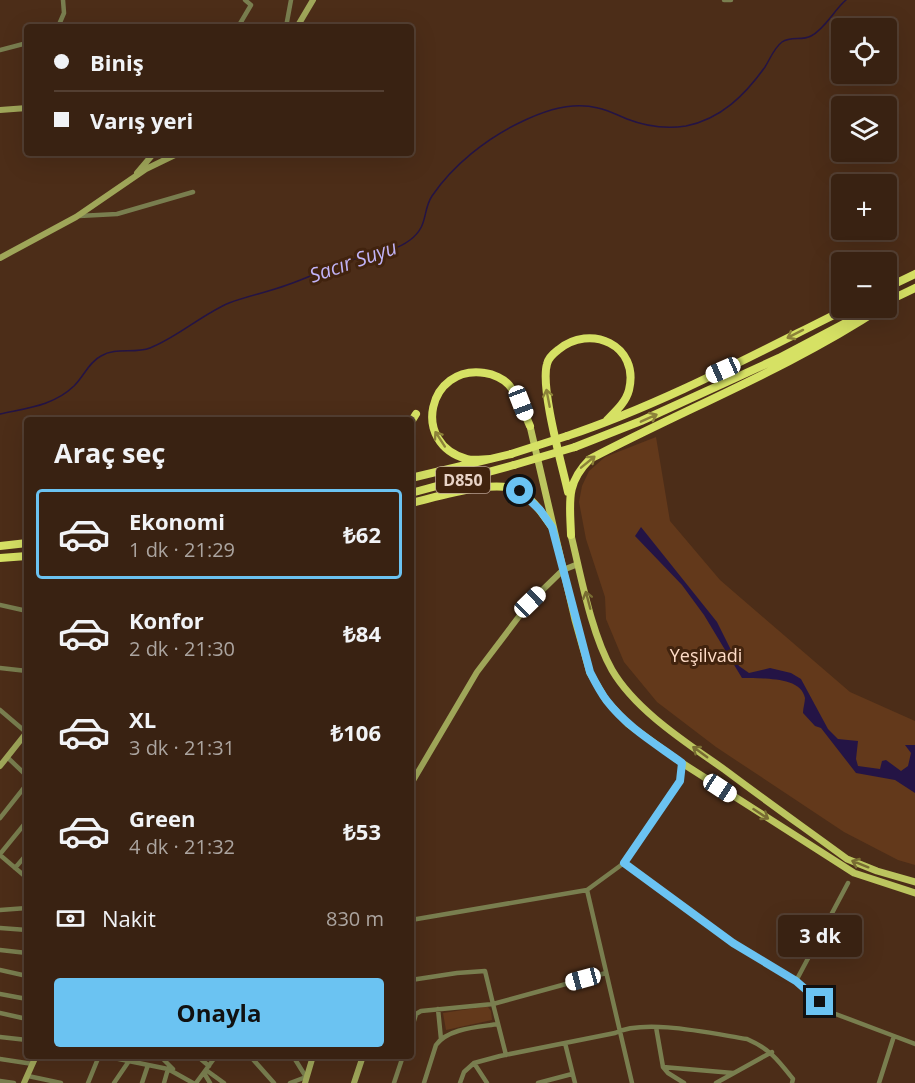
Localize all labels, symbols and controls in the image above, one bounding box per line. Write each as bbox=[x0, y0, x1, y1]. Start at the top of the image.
map controls bbox=[831, 18, 897, 318]
button: locate bbox=[831, 18, 897, 84]
text: Biniş bbox=[90, 47, 144, 77]
button: layers bbox=[831, 96, 897, 162]
text: Varış yeri bbox=[90, 105, 193, 135]
button: + bbox=[831, 174, 897, 240]
water label: Sacır Suyu bbox=[306, 233, 400, 289]
button: − bbox=[831, 252, 897, 318]
one-way arrow bbox=[787, 328, 805, 340]
car bbox=[703, 354, 743, 386]
car bbox=[506, 383, 536, 423]
one-way arrow bbox=[542, 389, 553, 408]
one-way arrow bbox=[639, 411, 657, 423]
one-way arrow bbox=[433, 431, 445, 448]
text: Araç seç bbox=[54, 434, 165, 471]
one-way arrow bbox=[580, 455, 596, 468]
road number: D850 bbox=[436, 467, 490, 493]
route start bbox=[506, 477, 533, 504]
text: Ekonomi bbox=[129, 506, 225, 536]
icon: car bbox=[57, 507, 111, 561]
text: ₺62 bbox=[343, 519, 381, 549]
text: 1 dk · 21:29 bbox=[129, 536, 235, 563]
car bbox=[511, 583, 549, 621]
one-way arrow bbox=[582, 591, 593, 610]
text: Konfor bbox=[129, 605, 204, 635]
icon: car bbox=[57, 606, 111, 660]
text: ₺84 bbox=[343, 618, 381, 648]
text: 2 dk · 21:30 bbox=[129, 635, 235, 662]
park label: Yeşilvadi bbox=[670, 643, 742, 667]
text: XL bbox=[129, 704, 156, 734]
icon: car bbox=[57, 705, 111, 759]
text: ₺106 bbox=[331, 717, 381, 747]
text: 3 dk · 21:31 bbox=[129, 734, 235, 761]
one-way arrow bbox=[693, 746, 709, 758]
car bbox=[700, 771, 740, 805]
text: Green bbox=[129, 803, 195, 833]
icon: car bbox=[57, 804, 111, 858]
one-way arrow bbox=[752, 808, 769, 820]
text: ₺53 bbox=[343, 816, 381, 846]
text: 4 dk · 21:32 bbox=[129, 833, 235, 860]
one-way arrow bbox=[851, 858, 869, 869]
icon: cash bbox=[54, 902, 87, 935]
text: Nakit bbox=[102, 903, 156, 933]
text: 830 m bbox=[326, 905, 384, 932]
callout: 3 dk bbox=[778, 915, 862, 957]
text: 3 dk bbox=[799, 922, 841, 949]
car bbox=[563, 966, 603, 992]
button: Onayla bbox=[54, 978, 384, 1047]
route end bbox=[806, 988, 833, 1015]

